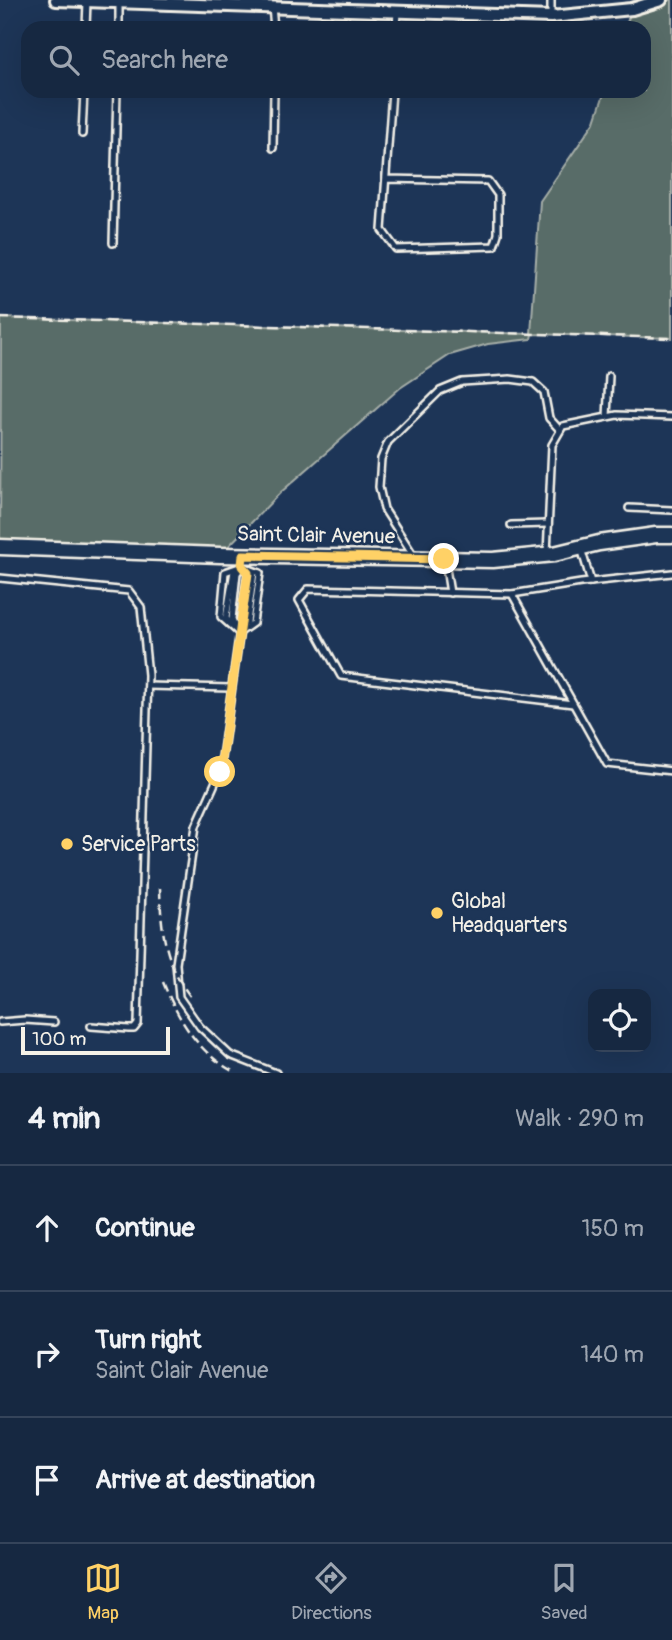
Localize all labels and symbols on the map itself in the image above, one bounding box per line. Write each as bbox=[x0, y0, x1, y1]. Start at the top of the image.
street label: Saint Clair Avenue bbox=[237, 521, 396, 550]
route end bbox=[428, 543, 459, 574]
route start bbox=[204, 756, 235, 787]
place label: Service Parts bbox=[81, 831, 196, 858]
marker: Service Parts bbox=[59, 836, 75, 852]
place label: Global Headquarters bbox=[451, 888, 568, 939]
marker: Global Headquarters bbox=[429, 905, 445, 921]
scale bar bbox=[21, 1024, 170, 1056]

